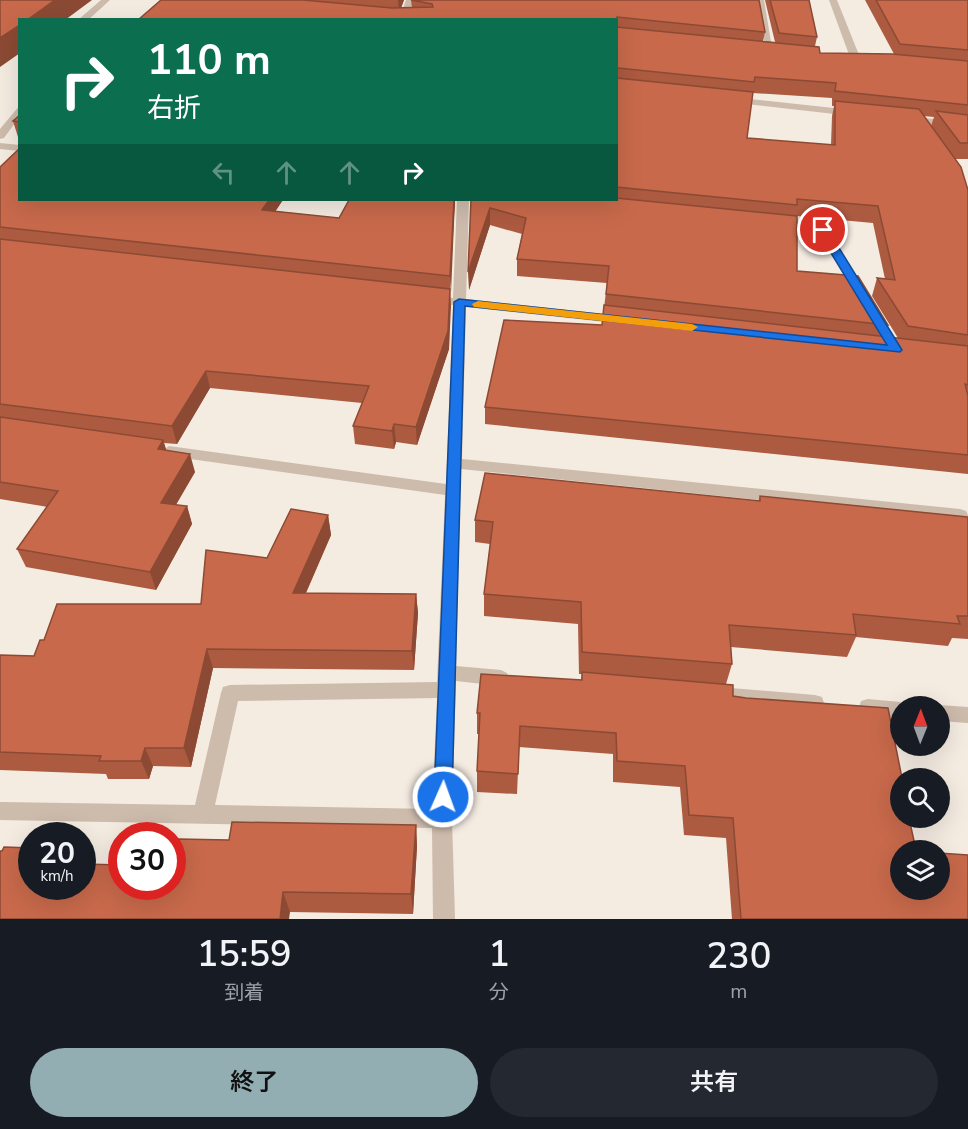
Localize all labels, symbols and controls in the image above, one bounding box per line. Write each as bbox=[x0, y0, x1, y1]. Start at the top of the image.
text: 110 m bbox=[147, 32, 271, 89]
icon: right bbox=[48, 42, 126, 120]
text: 右折 bbox=[147, 90, 201, 127]
icon: left bbox=[207, 156, 240, 189]
icon: ahead bbox=[270, 156, 303, 189]
icon: ahead bbox=[333, 156, 366, 189]
icon: right bbox=[396, 156, 429, 189]
pin bbox=[797, 204, 848, 255]
icon: arrive bbox=[806, 213, 839, 246]
north arrow bbox=[890, 696, 950, 756]
map controls bbox=[890, 696, 950, 900]
position arrow bbox=[411, 765, 475, 829]
button: search bbox=[890, 768, 950, 828]
speed limit sign: 30 bbox=[108, 822, 186, 900]
text: 20 bbox=[39, 833, 75, 874]
button: layers bbox=[890, 840, 950, 900]
text: km/h bbox=[40, 866, 74, 886]
text: 15:59 bbox=[197, 930, 292, 979]
text: 1 bbox=[488, 930, 510, 979]
text: 230 bbox=[707, 932, 771, 981]
text: m bbox=[730, 978, 747, 1005]
text: 到着 bbox=[224, 979, 264, 1006]
text: 分 bbox=[489, 979, 509, 1006]
button: 終了 bbox=[30, 1048, 478, 1117]
button: 共有 bbox=[490, 1048, 938, 1117]

